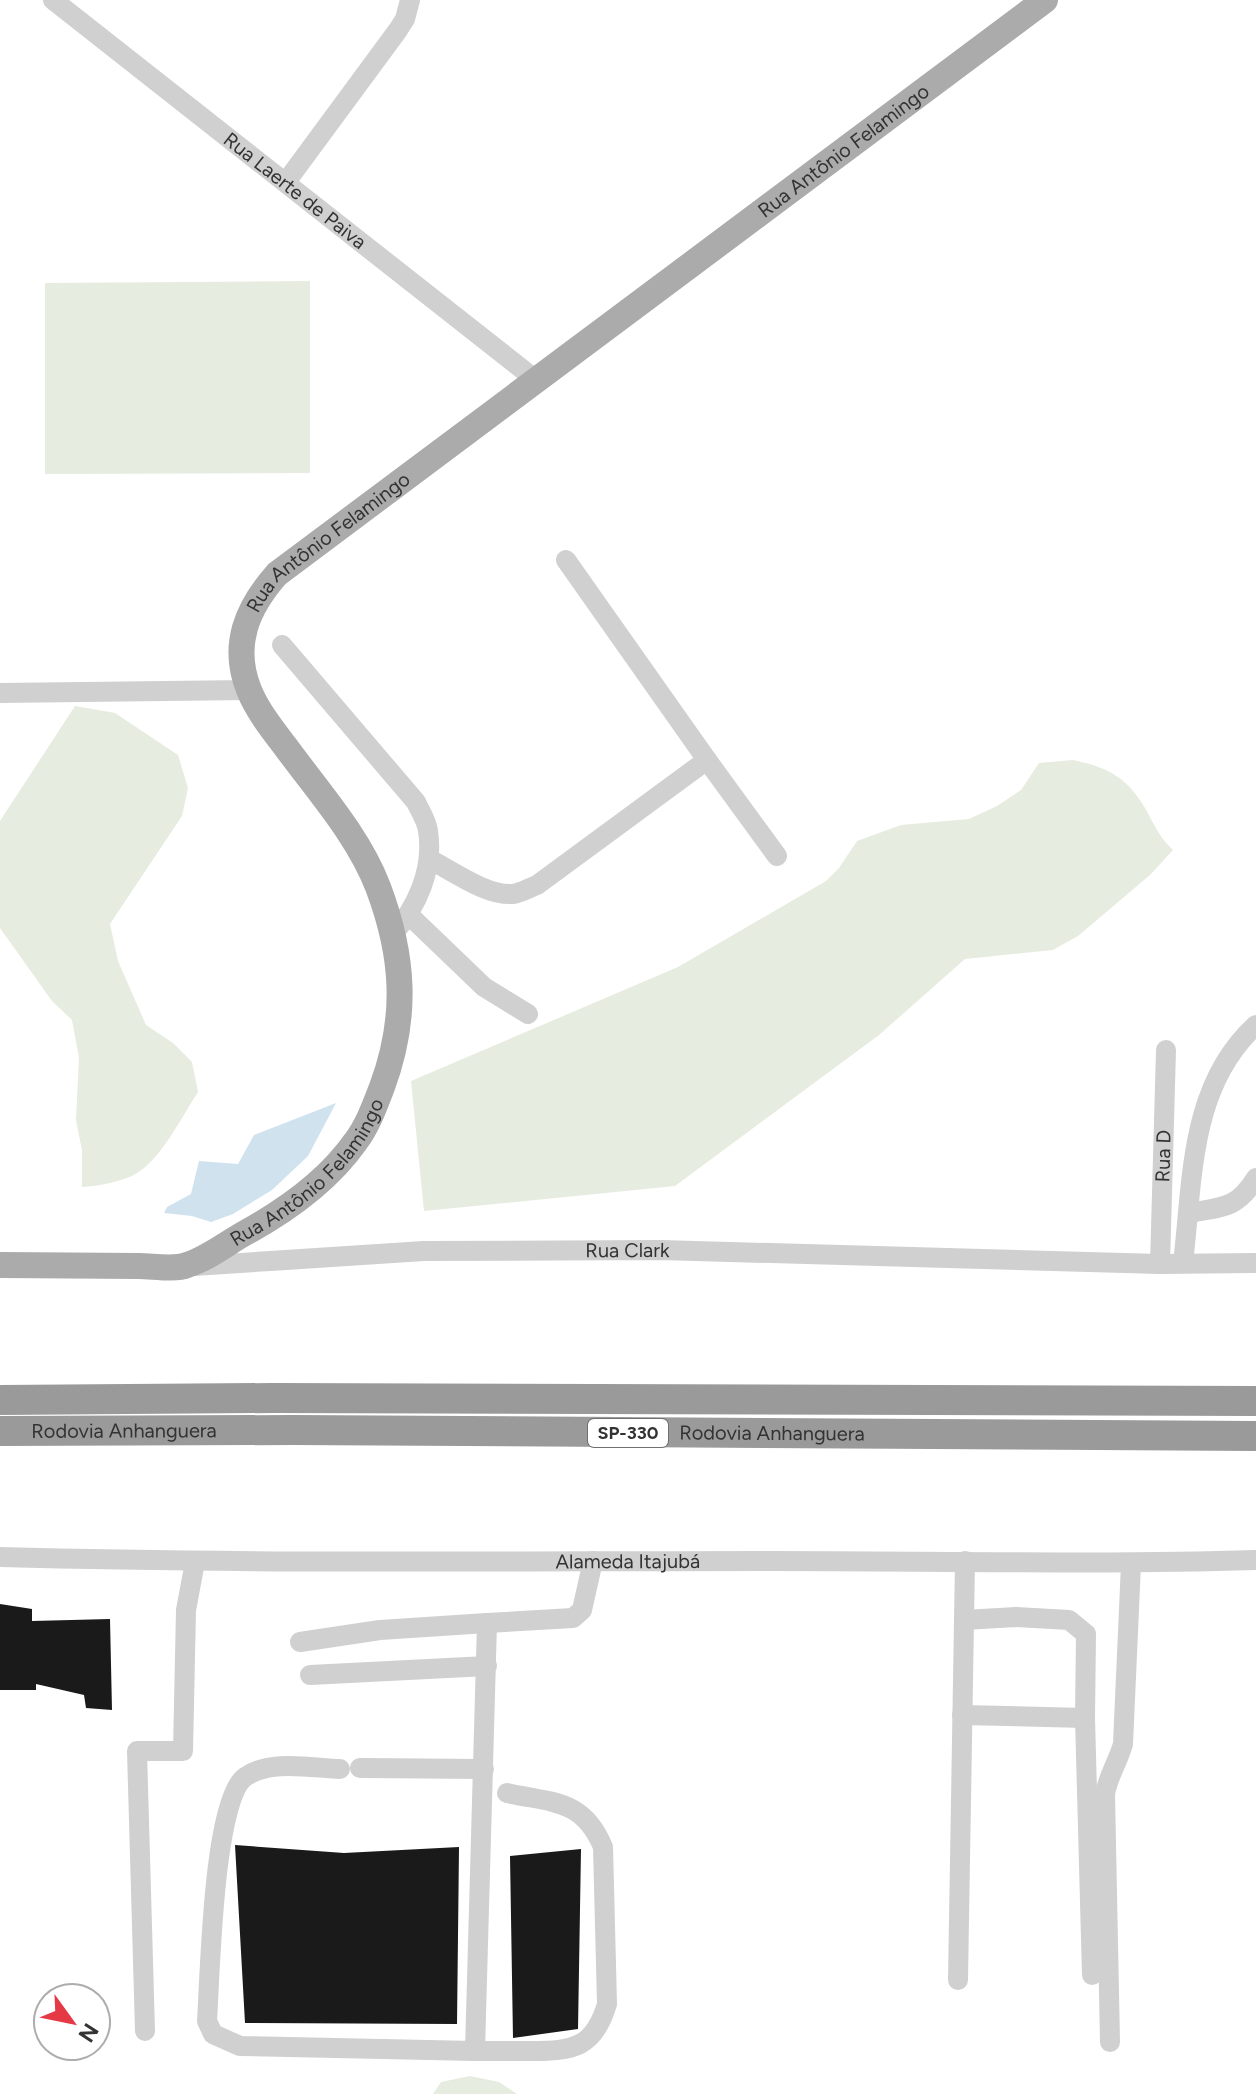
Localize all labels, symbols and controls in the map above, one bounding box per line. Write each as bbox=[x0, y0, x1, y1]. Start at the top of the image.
street label: Rua Antônio Felamingo bbox=[753, 79, 934, 222]
street label: Rua Laerte de Paiva bbox=[219, 127, 371, 254]
street label: Rua Antônio Felamingo bbox=[241, 467, 415, 616]
street label: Rua Antônio Felamingo bbox=[226, 1095, 388, 1251]
street label: Rua D bbox=[1150, 1129, 1176, 1183]
street label: Rua Clark bbox=[585, 1238, 670, 1262]
street label: Rodovia Anhanguera bbox=[31, 1418, 217, 1443]
road number: SP-330 bbox=[588, 1419, 668, 1447]
street label: Rodovia Anhanguera bbox=[679, 1420, 865, 1446]
street label: Alameda Itajubá bbox=[556, 1549, 700, 1573]
north arrow bbox=[32, 1982, 112, 2062]
text: N bbox=[72, 2018, 104, 2047]

